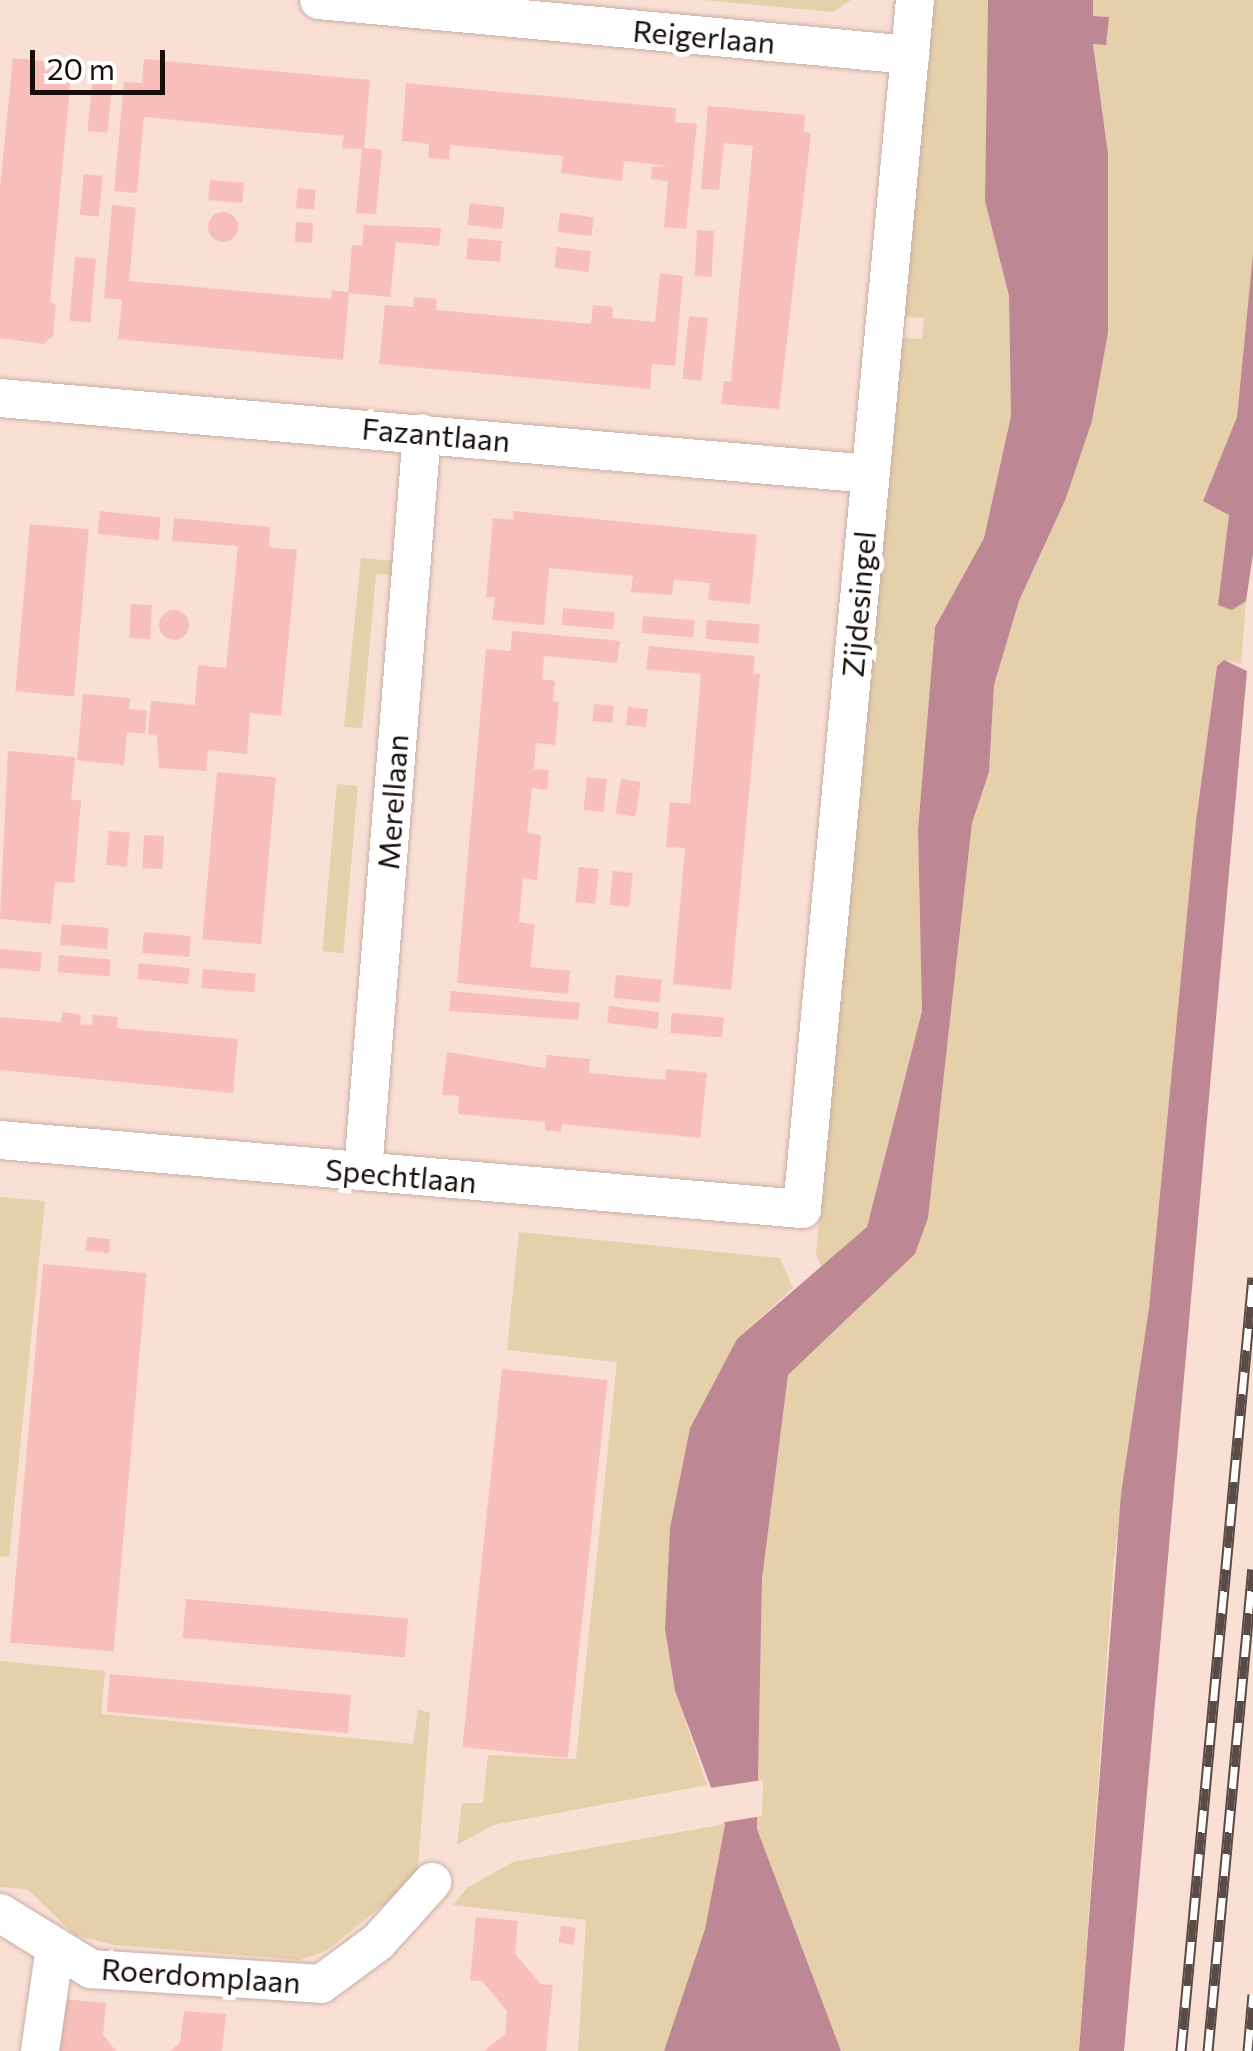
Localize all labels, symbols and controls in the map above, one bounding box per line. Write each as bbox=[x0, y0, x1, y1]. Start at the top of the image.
street label: Reigerlaan bbox=[631, 12, 777, 60]
scale bar bbox=[35, 30, 170, 92]
text: 20 m bbox=[47, 49, 115, 86]
street label: Fazantlaan bbox=[360, 410, 512, 458]
street label: Zijdesingel bbox=[834, 529, 882, 679]
street label: Merellaan bbox=[369, 733, 415, 871]
street label: Spechtlaan bbox=[324, 1150, 478, 1200]
street label: Roerdomplaan bbox=[100, 1950, 302, 2000]

